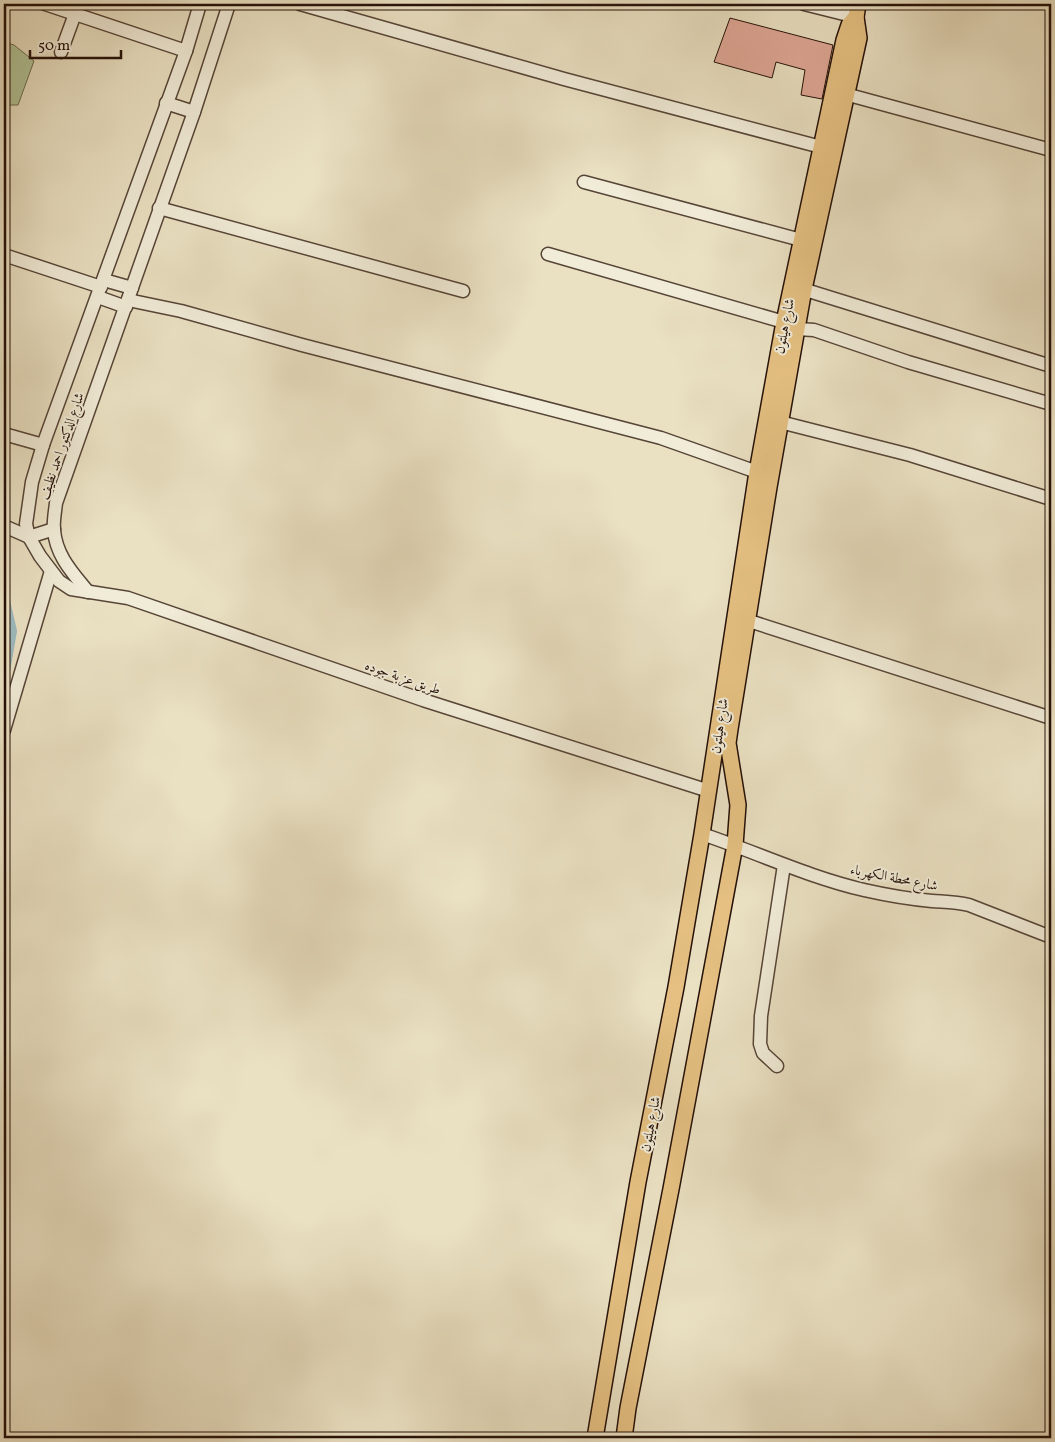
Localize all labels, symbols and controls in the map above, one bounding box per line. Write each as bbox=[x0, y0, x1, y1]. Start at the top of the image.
scale bar bbox=[30, 28, 121, 60]
text: 50 m bbox=[38, 36, 70, 57]
street label: شارع هيلتون bbox=[771, 297, 801, 356]
street label: شارع الدكتور احمد نظيف bbox=[35, 390, 91, 503]
street label: طريق عزبة جوده bbox=[362, 657, 443, 700]
street label: شارع هيلتون bbox=[707, 697, 735, 755]
street label: شارع محطة الكهرباء bbox=[848, 861, 939, 897]
street label: شارع هيلتون bbox=[637, 1095, 667, 1154]

